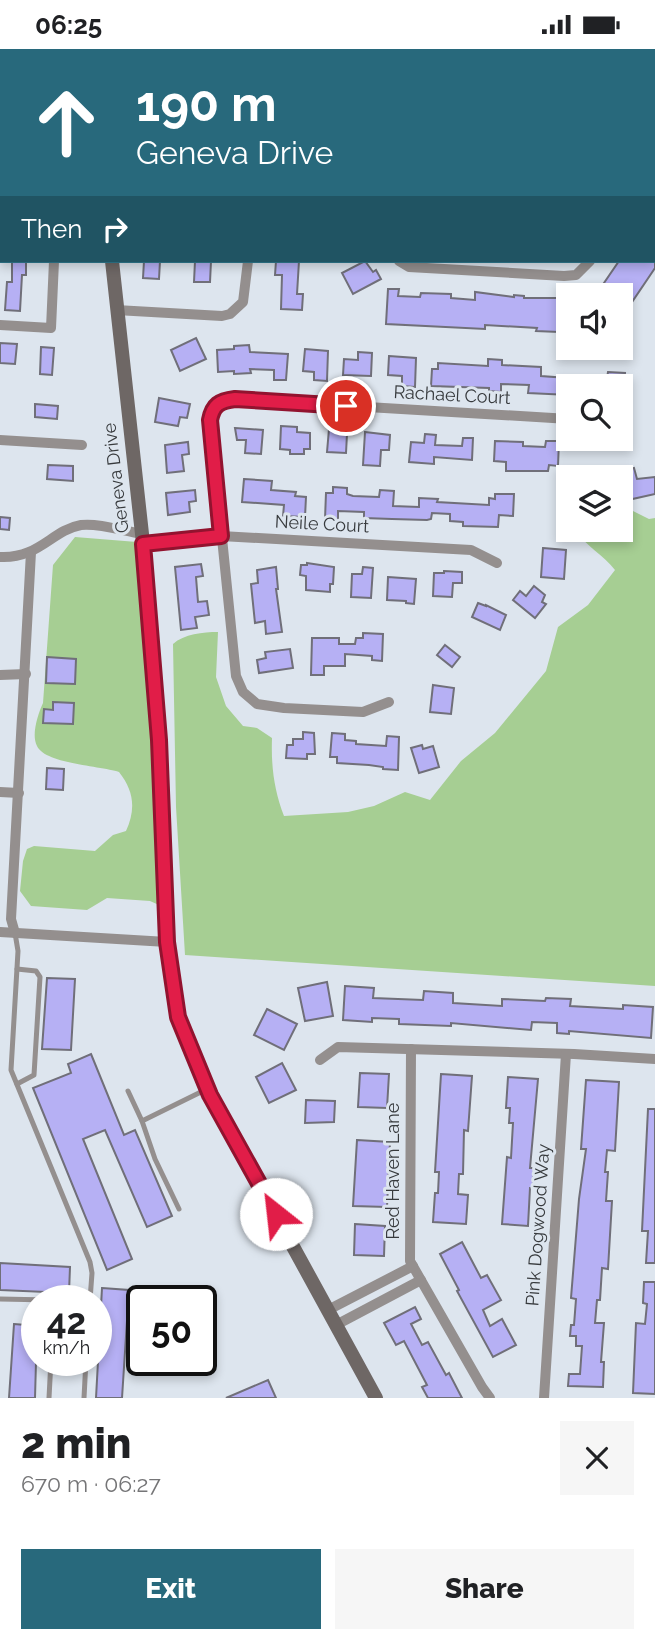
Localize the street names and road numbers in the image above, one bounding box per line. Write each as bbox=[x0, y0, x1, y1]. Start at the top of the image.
street label: Rachael Court bbox=[393, 381, 511, 408]
street label: Geneva Drive bbox=[98, 421, 133, 534]
street label: Neile Court bbox=[274, 511, 370, 536]
street label: Red Haven Lane bbox=[382, 1102, 403, 1239]
street label: Pink Dogwood Way bbox=[521, 1143, 554, 1307]

